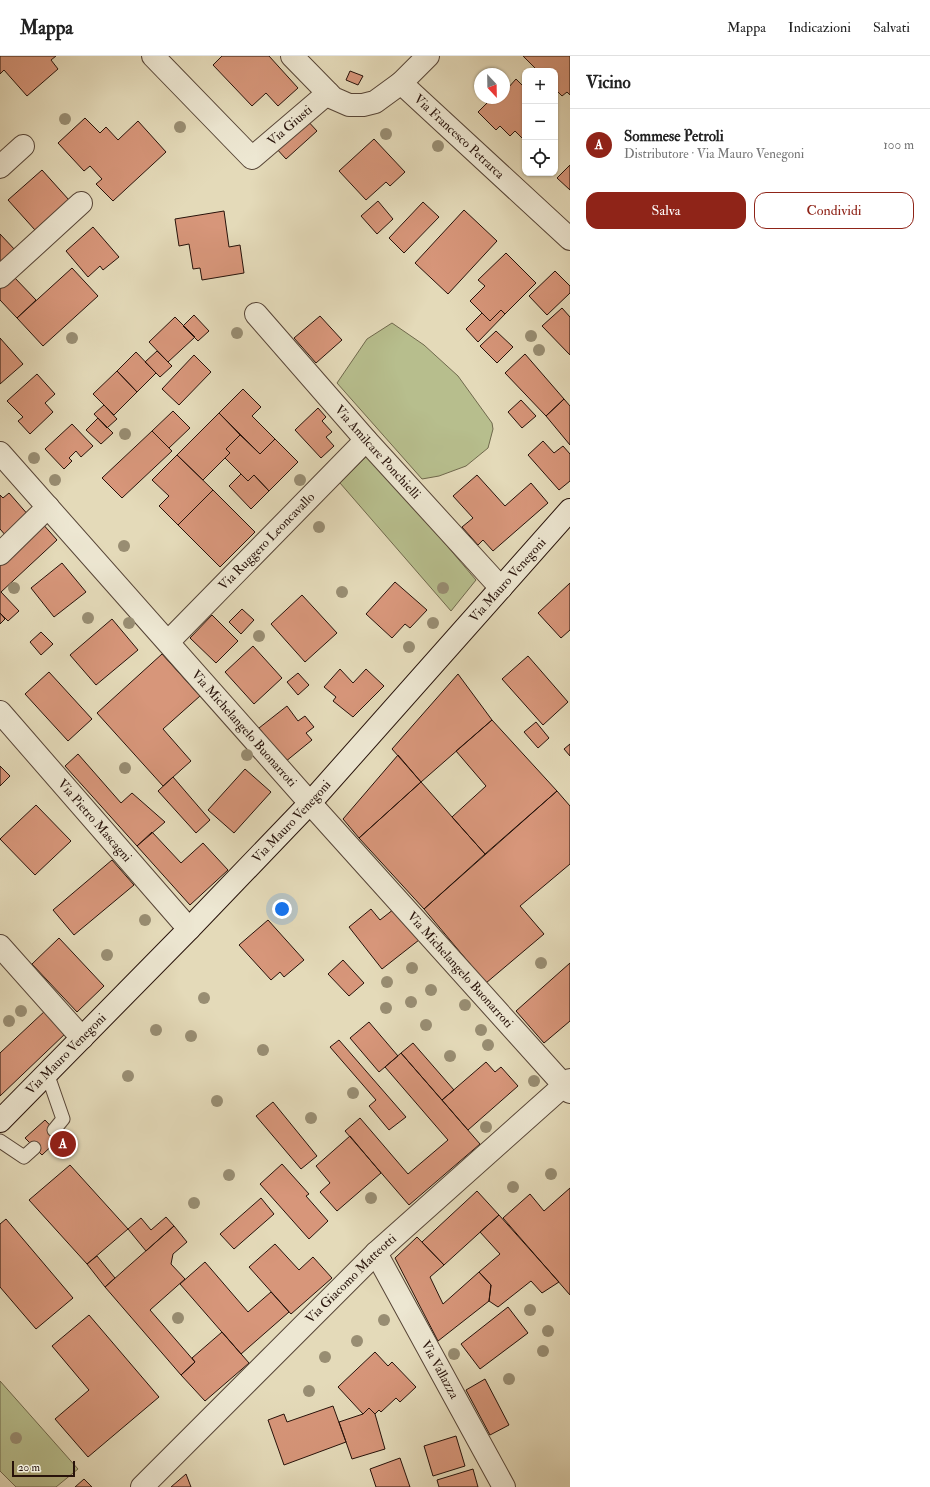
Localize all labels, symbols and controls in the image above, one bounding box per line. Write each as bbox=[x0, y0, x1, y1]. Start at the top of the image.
text: Mappa bbox=[20, 16, 73, 40]
text: Mappa bbox=[727, 19, 766, 36]
text: Indicazioni bbox=[788, 19, 851, 36]
text: Salvati bbox=[873, 19, 910, 36]
north arrow bbox=[474, 68, 510, 104]
map controls bbox=[522, 68, 558, 176]
button: + bbox=[522, 68, 558, 104]
text: Vicino bbox=[586, 72, 631, 93]
street label: Via Francesco Petrarca bbox=[410, 91, 508, 183]
street label: Via Giusti bbox=[264, 102, 316, 149]
button: − bbox=[522, 104, 558, 140]
text: Sommese Petroli bbox=[624, 127, 724, 146]
text: A bbox=[595, 137, 603, 153]
text: 100 m bbox=[883, 137, 914, 153]
button: locate bbox=[522, 140, 558, 176]
text: Distributore · Via Mauro Venegoni bbox=[624, 146, 804, 162]
button: Salva bbox=[586, 192, 746, 229]
button: Condividi bbox=[754, 192, 914, 229]
street label: Via Amilcare Ponchielli bbox=[331, 402, 424, 503]
street label: Via Ruggero Leoncavallo bbox=[215, 489, 318, 594]
street label: Via Mauro Venegoni bbox=[466, 534, 550, 626]
street label: Via Michelangelo Buonarroti bbox=[188, 667, 300, 791]
street label: Via Pietro Mascagni bbox=[54, 776, 135, 866]
street label: Via Mauro Venegoni bbox=[249, 777, 335, 866]
your location bbox=[272, 899, 292, 919]
street label: Via Michelangelo Buonarroti bbox=[404, 908, 517, 1032]
street label: Via Mauro Venegoni bbox=[22, 1010, 110, 1098]
pin: A bbox=[50, 1129, 76, 1159]
street label: Via Giacomo Matteotti bbox=[302, 1230, 400, 1327]
street label: Via Vallazza bbox=[417, 1338, 463, 1402]
scale bar bbox=[12, 1459, 75, 1478]
text: 20 m bbox=[18, 1461, 40, 1474]

